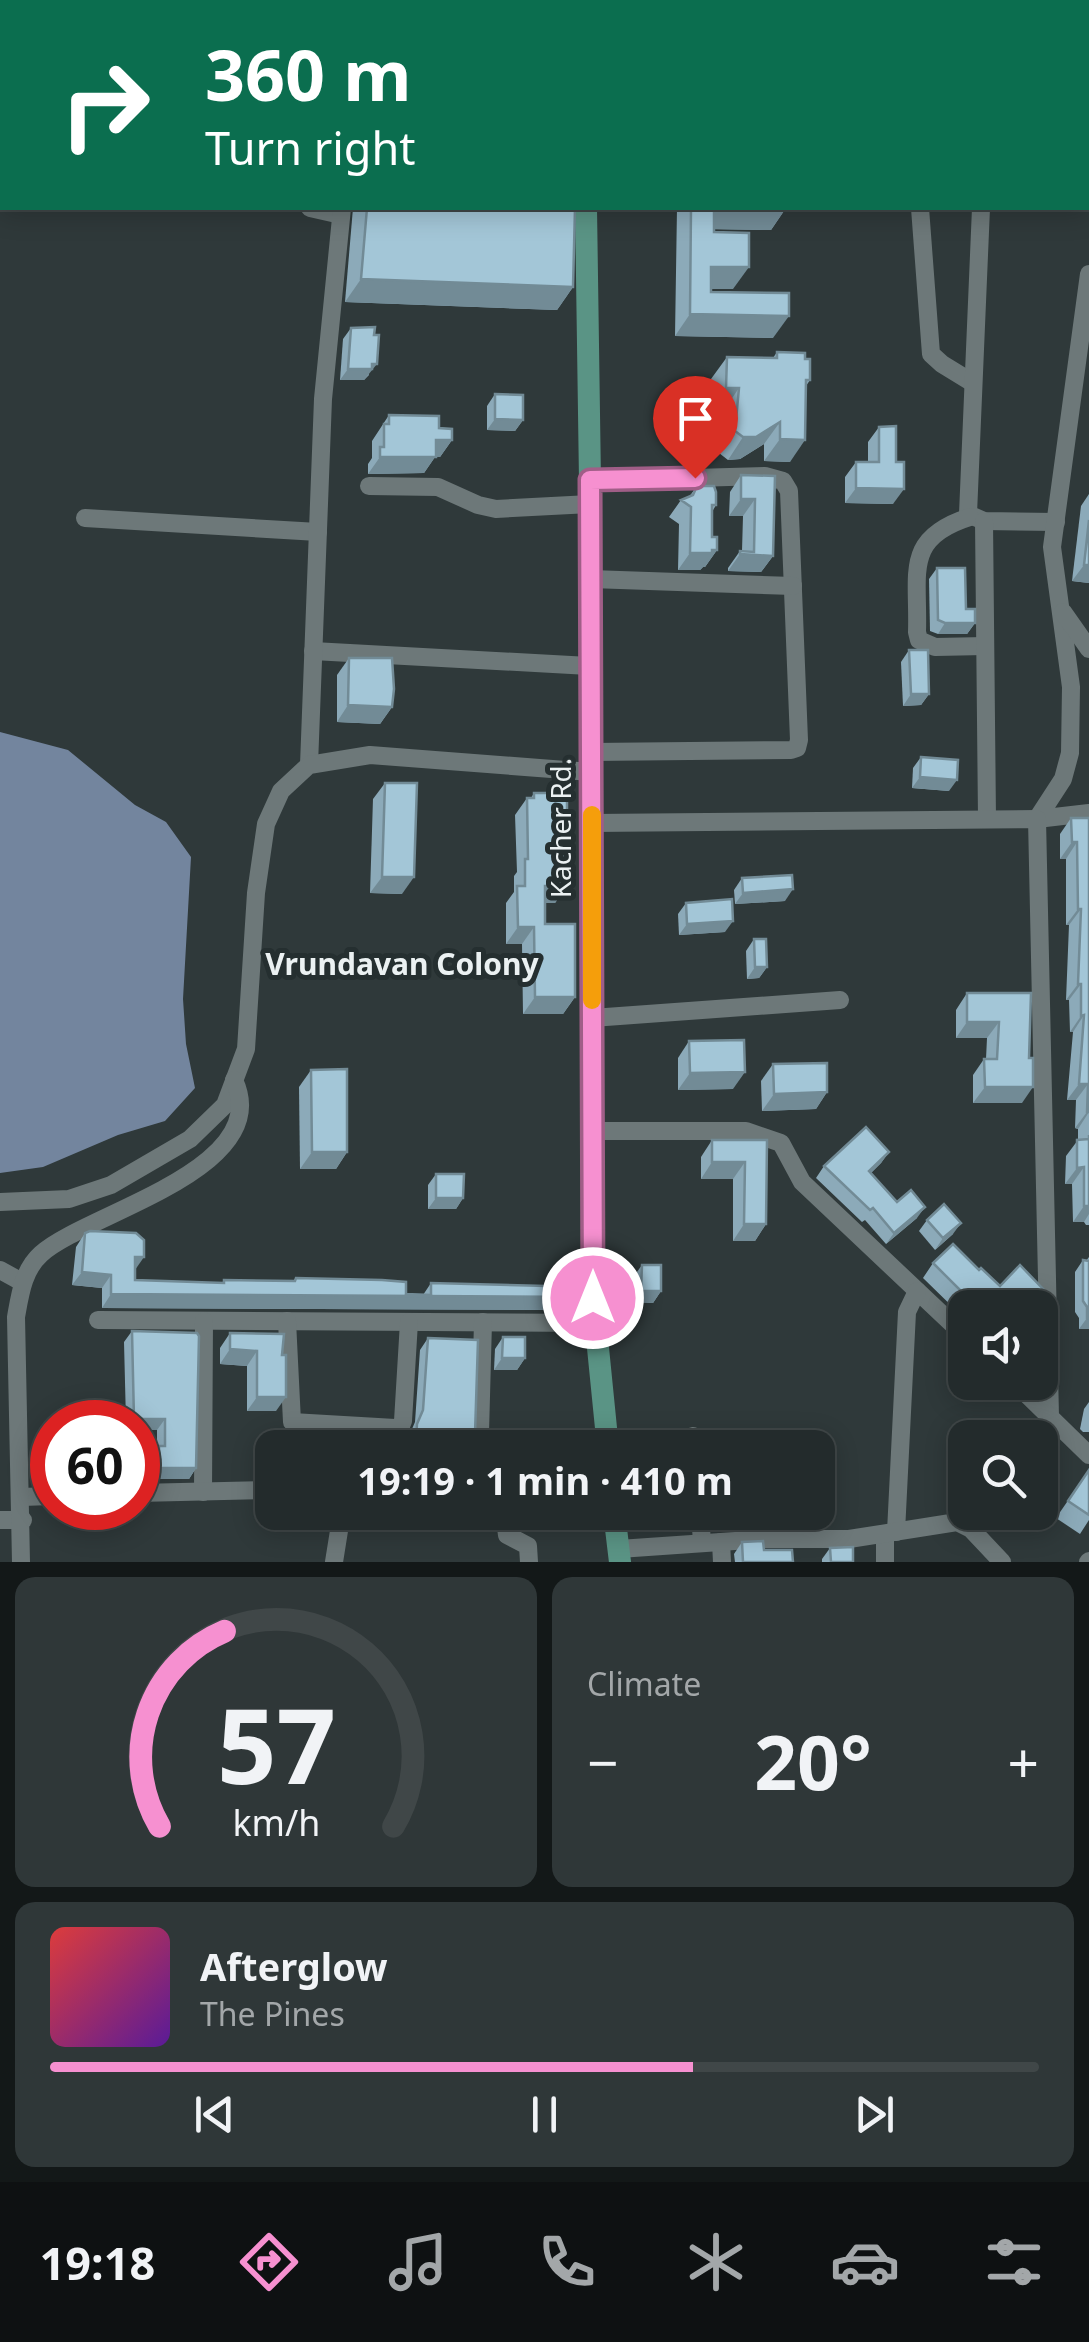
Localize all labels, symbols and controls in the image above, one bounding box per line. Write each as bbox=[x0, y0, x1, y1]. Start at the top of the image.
text: 360 m bbox=[205, 26, 412, 122]
icon: right bbox=[40, 40, 170, 170]
text: Turn right bbox=[205, 117, 416, 178]
pin bbox=[653, 376, 738, 479]
icon: arrive bbox=[668, 391, 723, 446]
street label: Kacher Rd. bbox=[541, 758, 579, 898]
district label: Vrundavan Colony bbox=[265, 943, 539, 984]
position arrow bbox=[541, 1246, 645, 1350]
map controls bbox=[948, 1290, 1058, 1530]
button: sound bbox=[948, 1290, 1058, 1400]
speed limit sign: 60 bbox=[30, 1400, 160, 1530]
button: search bbox=[948, 1420, 1058, 1530]
text: 19:19 · 1 min · 410 m bbox=[357, 1454, 733, 1506]
text: Climate bbox=[587, 1662, 701, 1705]
text: 57 bbox=[217, 1673, 335, 1814]
text: 20° bbox=[754, 1710, 872, 1812]
text: − bbox=[587, 1724, 618, 1799]
text: + bbox=[1008, 1724, 1039, 1799]
text: km/h bbox=[232, 1798, 320, 1846]
text: Afterglow bbox=[200, 1940, 388, 1992]
text: The Pines bbox=[200, 1992, 345, 2035]
icon: previous bbox=[187, 2087, 242, 2142]
icon: pause bbox=[517, 2087, 572, 2142]
icon: next bbox=[847, 2087, 902, 2142]
icon: directions bbox=[234, 2227, 304, 2297]
icon: music bbox=[383, 2227, 453, 2297]
icon: phone bbox=[532, 2227, 602, 2297]
icon: climate bbox=[681, 2227, 751, 2297]
icon: car bbox=[830, 2227, 900, 2297]
icon: filters bbox=[979, 2227, 1049, 2297]
text: 19:18 bbox=[40, 2232, 155, 2293]

